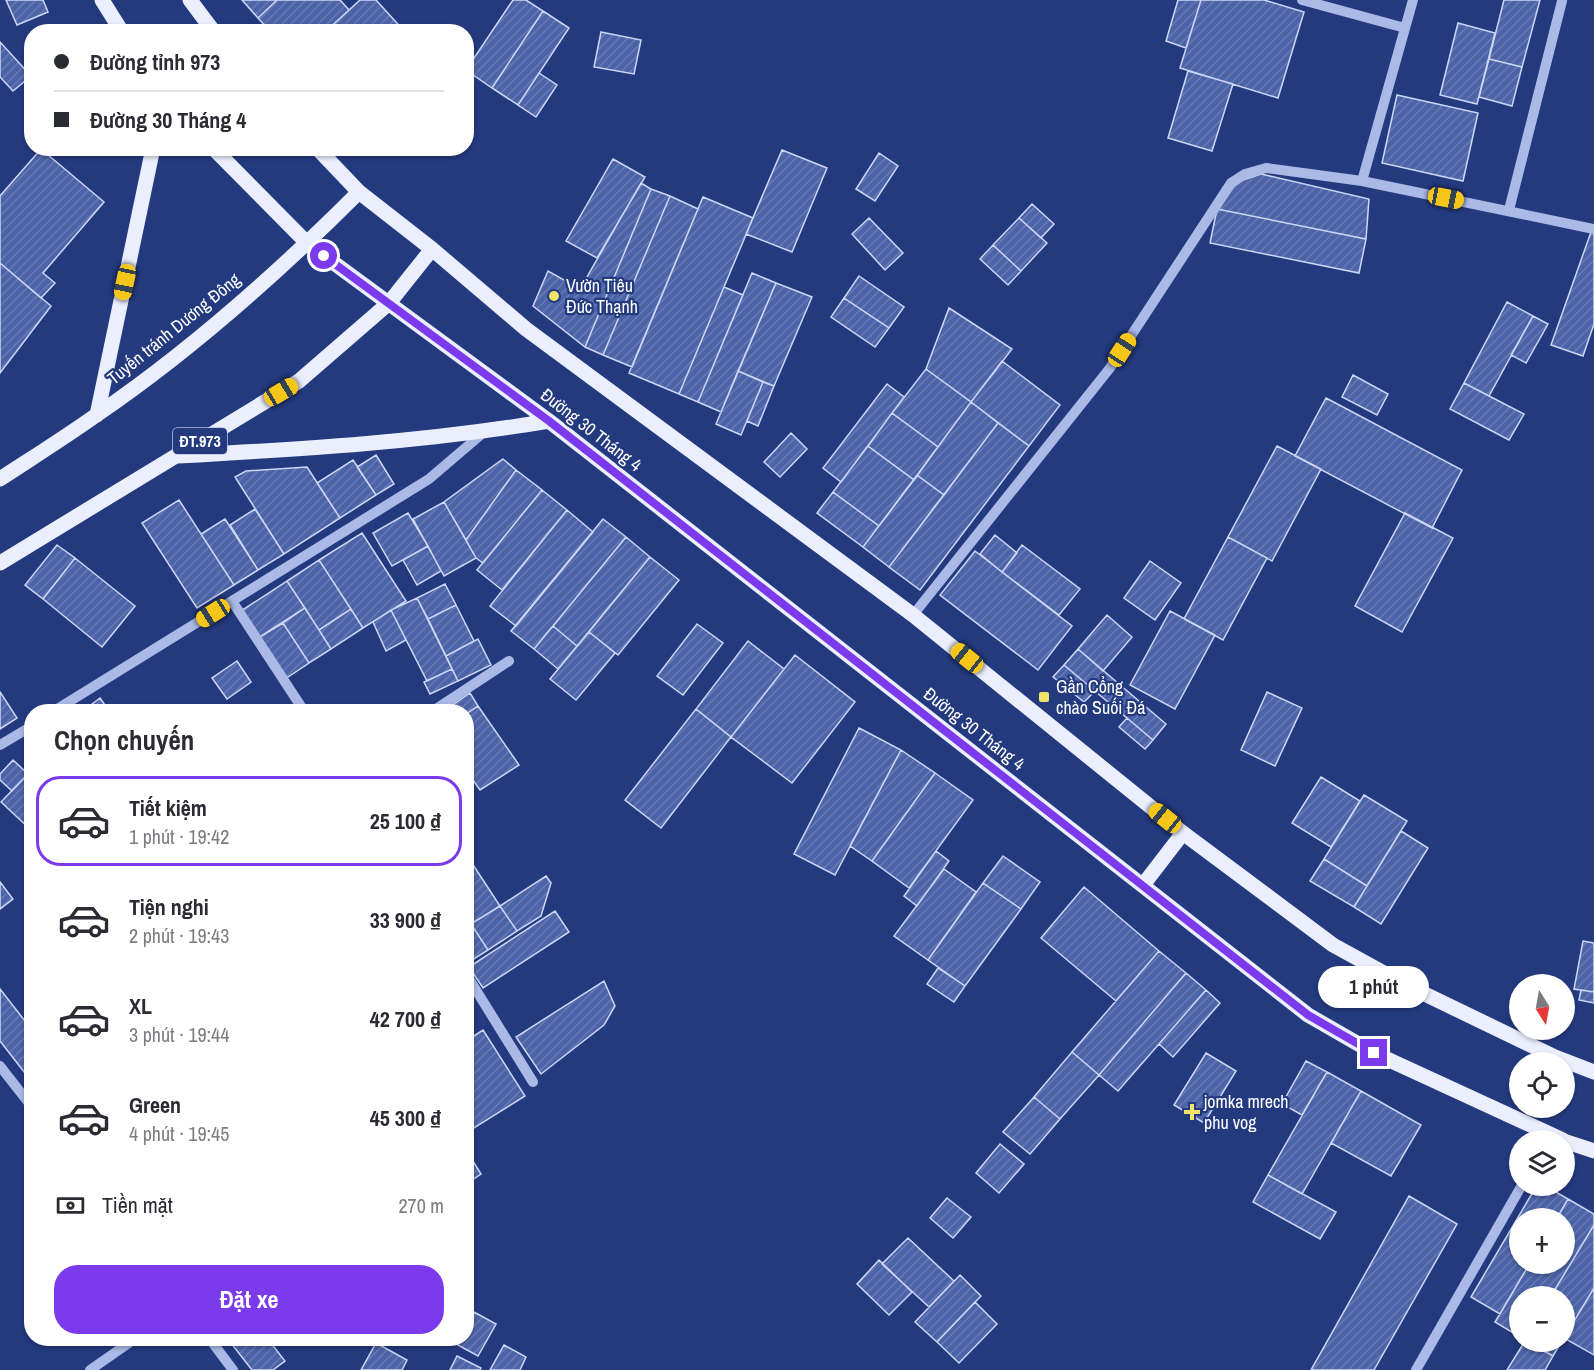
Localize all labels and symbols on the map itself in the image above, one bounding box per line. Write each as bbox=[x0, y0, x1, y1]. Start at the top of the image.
car bbox=[1427, 186, 1465, 210]
route start bbox=[310, 242, 337, 269]
car bbox=[112, 263, 138, 301]
street label: Tuyến tránh Dương Đông bbox=[102, 267, 246, 390]
place label: Vườn Tiêu Đức Thạnh bbox=[566, 273, 638, 319]
marker: Vườn Tiêu Đức Thạnh bbox=[547, 289, 561, 303]
car bbox=[1105, 330, 1139, 370]
car bbox=[261, 375, 301, 409]
street label: Đường 30 Tháng 4 bbox=[536, 382, 647, 477]
road number: ĐT.973 bbox=[173, 428, 227, 454]
car bbox=[193, 596, 233, 630]
car bbox=[947, 640, 987, 676]
place label: Gần Cổng chào Suối Đá bbox=[1056, 674, 1145, 720]
street label: Đường 30 Tháng 4 bbox=[919, 681, 1030, 776]
marker: Gần Cổng chào Suối Đá bbox=[1037, 690, 1051, 704]
car bbox=[1145, 800, 1185, 836]
callout: 1 phút bbox=[1318, 966, 1430, 1008]
north arrow bbox=[1509, 974, 1575, 1040]
route end bbox=[1360, 1039, 1387, 1066]
place label: jomka mrech phu vog bbox=[1203, 1089, 1288, 1135]
marker: jomka mrech phu vog bbox=[1185, 1105, 1199, 1119]

